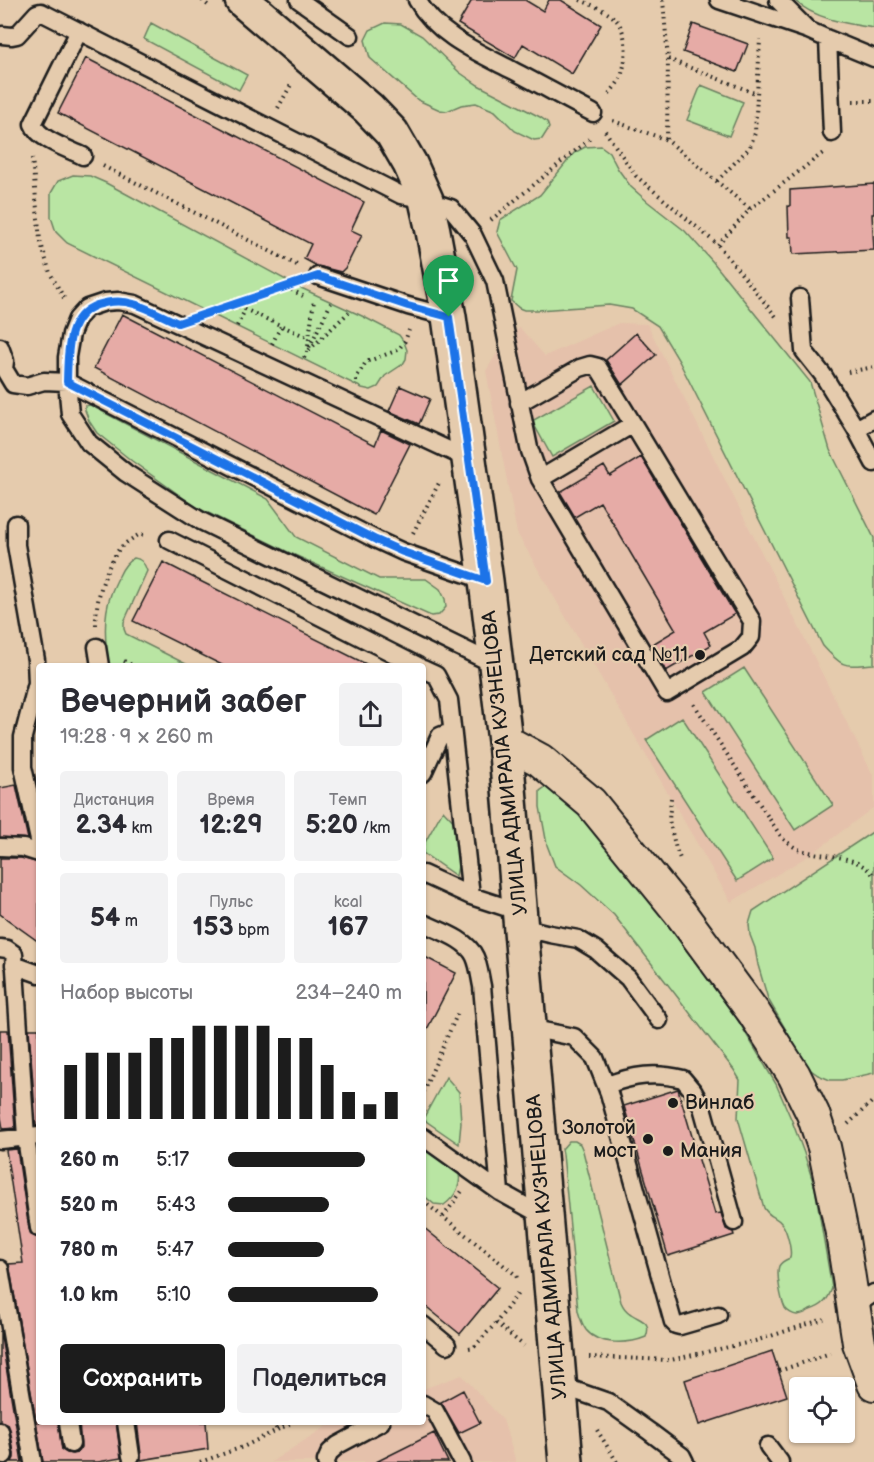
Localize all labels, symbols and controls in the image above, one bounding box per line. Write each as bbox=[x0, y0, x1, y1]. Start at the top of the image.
pin bbox=[423, 255, 474, 317]
icon: arrive bbox=[432, 264, 465, 297]
street label: УЛИЦА АДМИРАЛА КУЗНЕЦОВА bbox=[477, 609, 533, 917]
place label: Детский сад №11 bbox=[529, 643, 688, 667]
marker: Детский сад №11 bbox=[693, 648, 707, 662]
text: Вечерний забег bbox=[60, 682, 307, 722]
button: share bbox=[339, 683, 402, 746]
text: 19:28 · 9 × 260 m bbox=[60, 725, 213, 749]
text: Дистанция bbox=[74, 791, 154, 810]
text: Время bbox=[207, 791, 255, 810]
text: Темп bbox=[329, 791, 367, 810]
text: 2.34 bbox=[75, 810, 127, 841]
text: 12:29 bbox=[199, 810, 263, 841]
text: 5:20 bbox=[305, 810, 358, 841]
text: km bbox=[127, 819, 153, 838]
text: /km bbox=[358, 819, 391, 838]
text: Пульс bbox=[209, 893, 253, 912]
text: kcal bbox=[334, 893, 362, 912]
text: 54 bbox=[90, 903, 120, 934]
text: m bbox=[120, 912, 138, 931]
text: 153 bbox=[193, 912, 234, 943]
text: 167 bbox=[327, 912, 369, 943]
text: bpm bbox=[234, 921, 269, 940]
text: Набор высоты bbox=[60, 981, 193, 1005]
text: 234–240 m bbox=[296, 981, 402, 1005]
place label: Винлаб bbox=[685, 1091, 754, 1115]
street label: УЛИЦА АДМИРАЛА КУЗНЕЦОВА bbox=[522, 1093, 572, 1401]
marker: Винлаб bbox=[666, 1096, 680, 1110]
place label: Золотой мост bbox=[562, 1116, 637, 1163]
marker: Золотой мост bbox=[641, 1132, 655, 1146]
place label: Мания bbox=[680, 1139, 742, 1163]
marker: Мания bbox=[661, 1144, 675, 1158]
text: 260 m bbox=[60, 1148, 119, 1172]
text: 5:17 bbox=[156, 1148, 189, 1172]
text: 520 m bbox=[60, 1193, 118, 1217]
text: 5:43 bbox=[156, 1193, 196, 1217]
text: 780 m bbox=[60, 1238, 118, 1262]
text: 5:47 bbox=[156, 1238, 194, 1262]
text: 1.0 km bbox=[60, 1283, 118, 1307]
text: 5:10 bbox=[156, 1283, 191, 1307]
button: Сохранить bbox=[60, 1344, 225, 1413]
button: Поделиться bbox=[237, 1344, 402, 1413]
map controls bbox=[789, 1377, 855, 1443]
button: locate bbox=[789, 1377, 855, 1443]

